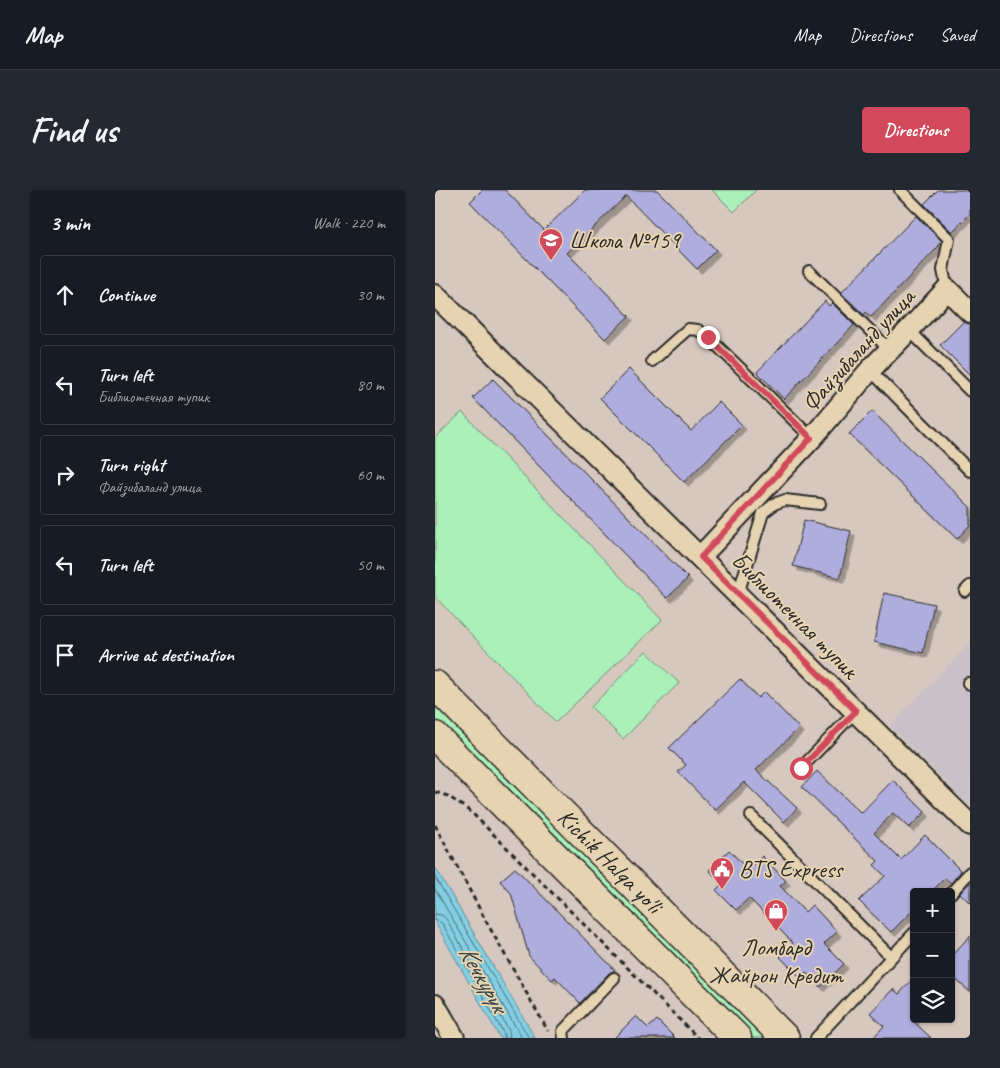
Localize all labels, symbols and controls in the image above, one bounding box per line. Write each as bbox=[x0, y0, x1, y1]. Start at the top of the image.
text: Map bbox=[25, 20, 62, 50]
text: Map bbox=[794, 24, 821, 46]
text: Directions bbox=[849, 24, 912, 46]
text: Saved bbox=[940, 24, 975, 46]
button: Directions bbox=[862, 107, 970, 153]
text: Find us bbox=[30, 108, 117, 153]
text: 3 min bbox=[50, 210, 90, 236]
text: Walk · 220 m bbox=[313, 213, 385, 233]
place label: Школа №159 bbox=[569, 225, 682, 255]
school or university icon: Школа №159 bbox=[538, 227, 564, 261]
icon: ahead bbox=[51, 281, 79, 309]
street label: Файзибаланд улица bbox=[795, 281, 923, 418]
text: Continue bbox=[98, 283, 155, 307]
text: 30 m bbox=[357, 285, 384, 305]
route end bbox=[697, 326, 720, 349]
text: Turn left bbox=[98, 363, 153, 387]
icon: left bbox=[51, 371, 79, 399]
text: 80 m bbox=[357, 375, 384, 395]
text: Библиотечная тупик bbox=[98, 387, 209, 407]
text: Turn right bbox=[98, 453, 165, 477]
icon: right bbox=[51, 461, 79, 489]
text: 60 m bbox=[357, 465, 384, 485]
text: Файзибаланд улица bbox=[98, 477, 201, 497]
street label: Библиотечная тупик bbox=[725, 545, 866, 686]
icon: left bbox=[51, 551, 79, 579]
text: Turn left bbox=[98, 553, 153, 577]
text: 50 m bbox=[357, 555, 384, 575]
icon: arrive bbox=[51, 641, 79, 669]
text: Arrive at destination bbox=[98, 643, 234, 667]
route start bbox=[790, 757, 813, 780]
street label: Kichik Halqa yo'li bbox=[551, 802, 670, 921]
place label: BTS Express bbox=[739, 854, 844, 884]
public building icon: BTS Express bbox=[709, 856, 735, 890]
map controls bbox=[910, 888, 955, 1023]
button: + bbox=[910, 888, 955, 933]
shop icon: Ломбард Жайрон Кредит bbox=[763, 898, 789, 932]
place label: Ломбард Жайрон Кредит bbox=[709, 932, 844, 990]
button: − bbox=[910, 933, 955, 978]
water label: Кечкурук bbox=[451, 939, 517, 1022]
button: layers bbox=[910, 978, 955, 1023]

